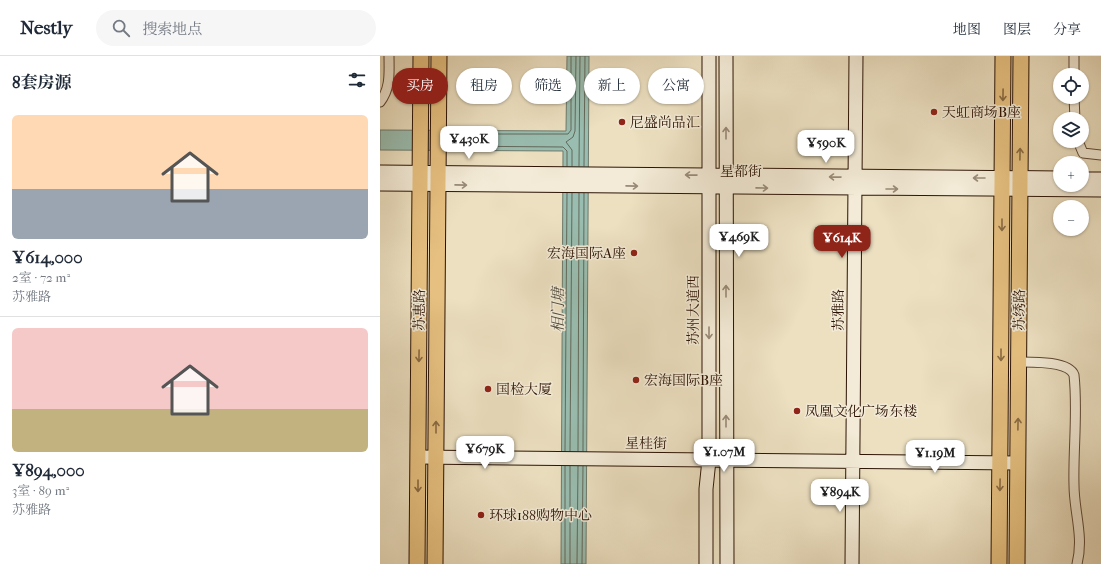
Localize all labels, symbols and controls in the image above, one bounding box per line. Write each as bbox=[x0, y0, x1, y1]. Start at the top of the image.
search box bbox=[96, 10, 376, 46]
text: Nestly bbox=[20, 17, 72, 39]
icon: search bbox=[110, 17, 132, 39]
text: 搜索地点 bbox=[142, 20, 202, 38]
text: 地图 bbox=[953, 21, 981, 38]
text: 图层 bbox=[1003, 21, 1031, 38]
text: 分享 bbox=[1053, 21, 1081, 38]
chip: 买房 bbox=[392, 68, 448, 104]
chip: 租房 bbox=[456, 68, 512, 104]
chip: 筛选 bbox=[520, 68, 576, 104]
chip: 新上 bbox=[584, 68, 640, 104]
chip: 公寓 bbox=[648, 68, 704, 104]
map controls bbox=[1053, 68, 1089, 236]
button: locate bbox=[1053, 68, 1089, 104]
icon: filters bbox=[346, 69, 368, 91]
text: 8套房源 bbox=[12, 72, 72, 92]
one-way arrow bbox=[999, 88, 1007, 101]
place label: 天虹商场B座 bbox=[942, 104, 1021, 121]
marker: 天虹商场B座 bbox=[929, 107, 939, 117]
button: layers bbox=[1053, 112, 1089, 148]
place label: 尼盛尚品汇 bbox=[630, 114, 700, 131]
marker: 尼盛尚品汇 bbox=[617, 117, 627, 127]
pin: ¥430K bbox=[441, 126, 497, 160]
one-way arrow bbox=[722, 127, 730, 140]
pin: ¥590K bbox=[798, 130, 854, 164]
text: ¥430K bbox=[449, 131, 489, 146]
text: ¥590K bbox=[806, 135, 846, 150]
icon: home bbox=[154, 141, 226, 213]
one-way arrow bbox=[1017, 148, 1024, 161]
button: + bbox=[1053, 156, 1089, 192]
street label: 星都街 bbox=[720, 163, 762, 180]
one-way arrow bbox=[685, 171, 698, 179]
one-way arrow bbox=[829, 173, 842, 181]
one-way arrow bbox=[973, 174, 986, 182]
one-way arrow bbox=[454, 181, 467, 189]
one-way arrow bbox=[625, 182, 638, 190]
one-way arrow bbox=[755, 184, 768, 191]
one-way arrow bbox=[885, 185, 898, 193]
button: − bbox=[1053, 200, 1089, 236]
one-way arrow bbox=[998, 218, 1006, 231]
pin: ¥469K bbox=[711, 224, 767, 258]
pin: ¥614K bbox=[814, 225, 870, 259]
text: ¥469K bbox=[718, 229, 760, 244]
text: ¥614K bbox=[823, 230, 861, 245]
place label: 宏海国际A座 bbox=[547, 245, 626, 262]
text: ¥614,000 bbox=[12, 247, 83, 267]
marker: 宏海国际A座 bbox=[629, 248, 639, 258]
text: 2室 · 72 m² bbox=[12, 270, 70, 285]
street label: 苏州大道西 bbox=[685, 275, 702, 345]
one-way arrow bbox=[722, 285, 730, 298]
water label: 相门塘 bbox=[549, 286, 567, 333]
text: 苏雅路 bbox=[12, 289, 51, 304]
street label: 苏惠路 bbox=[411, 289, 428, 331]
street label: 苏雅路 bbox=[830, 289, 847, 331]
street label: 苏绣路 bbox=[1011, 289, 1028, 331]
one-way arrow bbox=[705, 326, 713, 339]
one-way arrow bbox=[997, 348, 1005, 361]
one-way arrow bbox=[415, 349, 423, 362]
icon: home bbox=[154, 354, 226, 426]
place label: 宏海国际B座 bbox=[644, 372, 723, 389]
marker: 宏海国际B座 bbox=[631, 375, 641, 385]
place label: 国检大厦 bbox=[496, 381, 552, 398]
marker: 国检大厦 bbox=[483, 384, 493, 394]
place label: 凤凰文化广场东楼 bbox=[805, 403, 917, 420]
marker: 凤凰文化广场东楼 bbox=[792, 406, 802, 416]
one-way arrow bbox=[722, 415, 730, 428]
one-way arrow bbox=[1014, 418, 1022, 431]
one-way arrow bbox=[432, 421, 440, 434]
street label: 星桂街 bbox=[625, 435, 667, 452]
pin: ¥679K bbox=[457, 436, 513, 470]
pin: ¥1.07M bbox=[691, 439, 757, 473]
pin: ¥1.19M bbox=[902, 440, 968, 474]
text: ¥679K bbox=[465, 441, 505, 456]
text: ¥1.07M bbox=[703, 444, 745, 459]
text: ¥1.19M bbox=[915, 445, 955, 460]
text: ¥894,000 bbox=[12, 460, 85, 480]
one-way arrow bbox=[996, 478, 1004, 491]
one-way arrow bbox=[414, 479, 421, 492]
pin: ¥894K bbox=[812, 479, 868, 513]
text: 3室 · 89 m² bbox=[12, 483, 69, 498]
text: ¥894K bbox=[820, 484, 860, 499]
text: 苏雅路 bbox=[12, 502, 51, 517]
place label: 环球188购物中心 bbox=[489, 507, 592, 524]
marker: 环球188购物中心 bbox=[476, 510, 486, 520]

